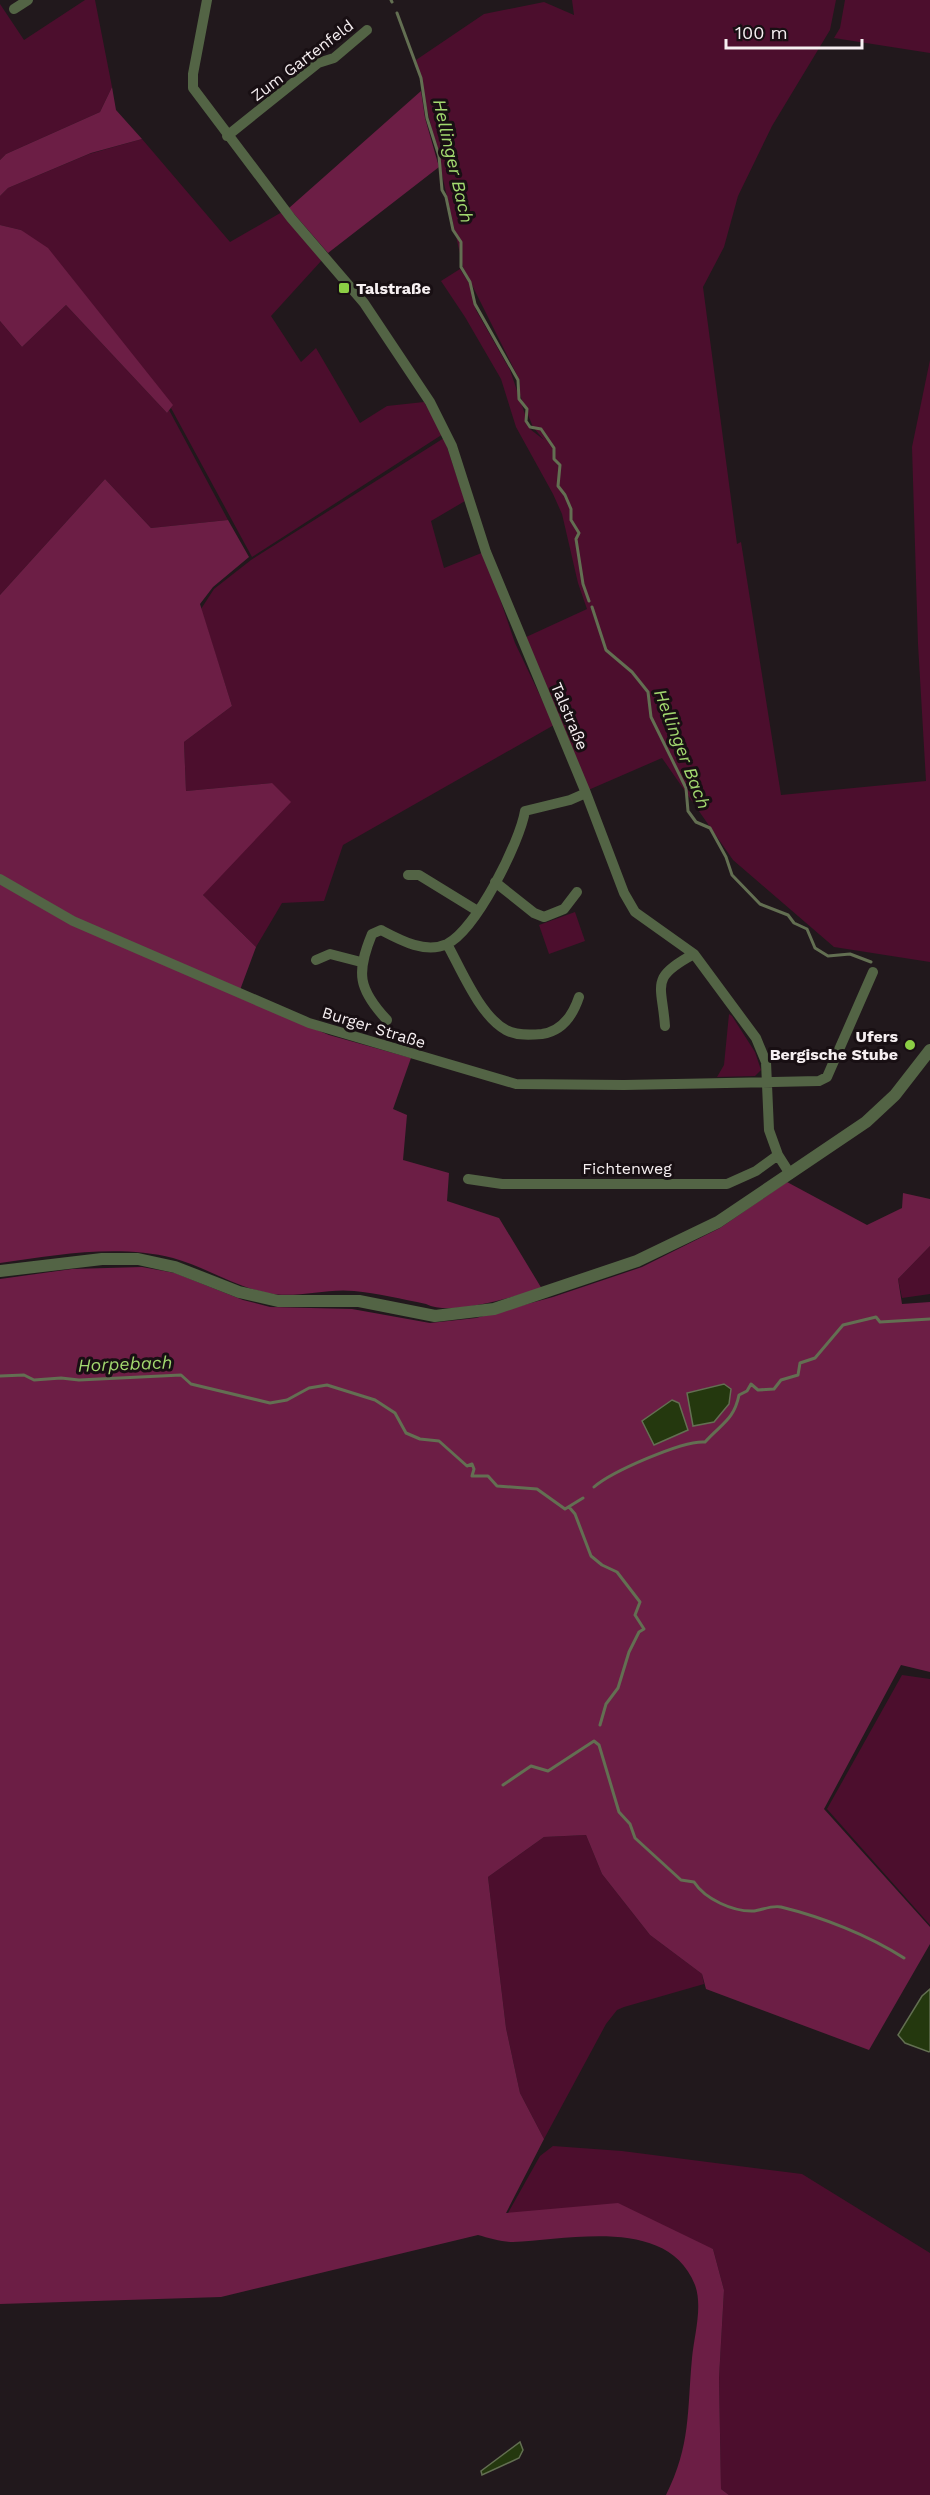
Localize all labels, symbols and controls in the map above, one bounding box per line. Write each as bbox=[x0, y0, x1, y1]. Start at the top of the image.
scale bar bbox=[726, 12, 862, 50]
street label: Zum Gartenfeld bbox=[247, 16, 357, 105]
text: 100 m bbox=[735, 22, 788, 43]
water label: Hellinger Bach bbox=[429, 97, 478, 225]
place label: Talstraße bbox=[356, 279, 431, 298]
marker: Talstraße bbox=[337, 281, 351, 295]
street label: Talstraße bbox=[547, 680, 592, 753]
water label: Hellinger Bach bbox=[650, 686, 715, 812]
street label: Burger Straße bbox=[320, 1003, 428, 1052]
place label: Ufers Bergische Stube bbox=[770, 1027, 898, 1064]
marker: Ufers Bergische Stube bbox=[903, 1038, 917, 1052]
street label: Fichtenweg bbox=[582, 1159, 672, 1178]
water label: Horpebach bbox=[77, 1351, 173, 1376]

